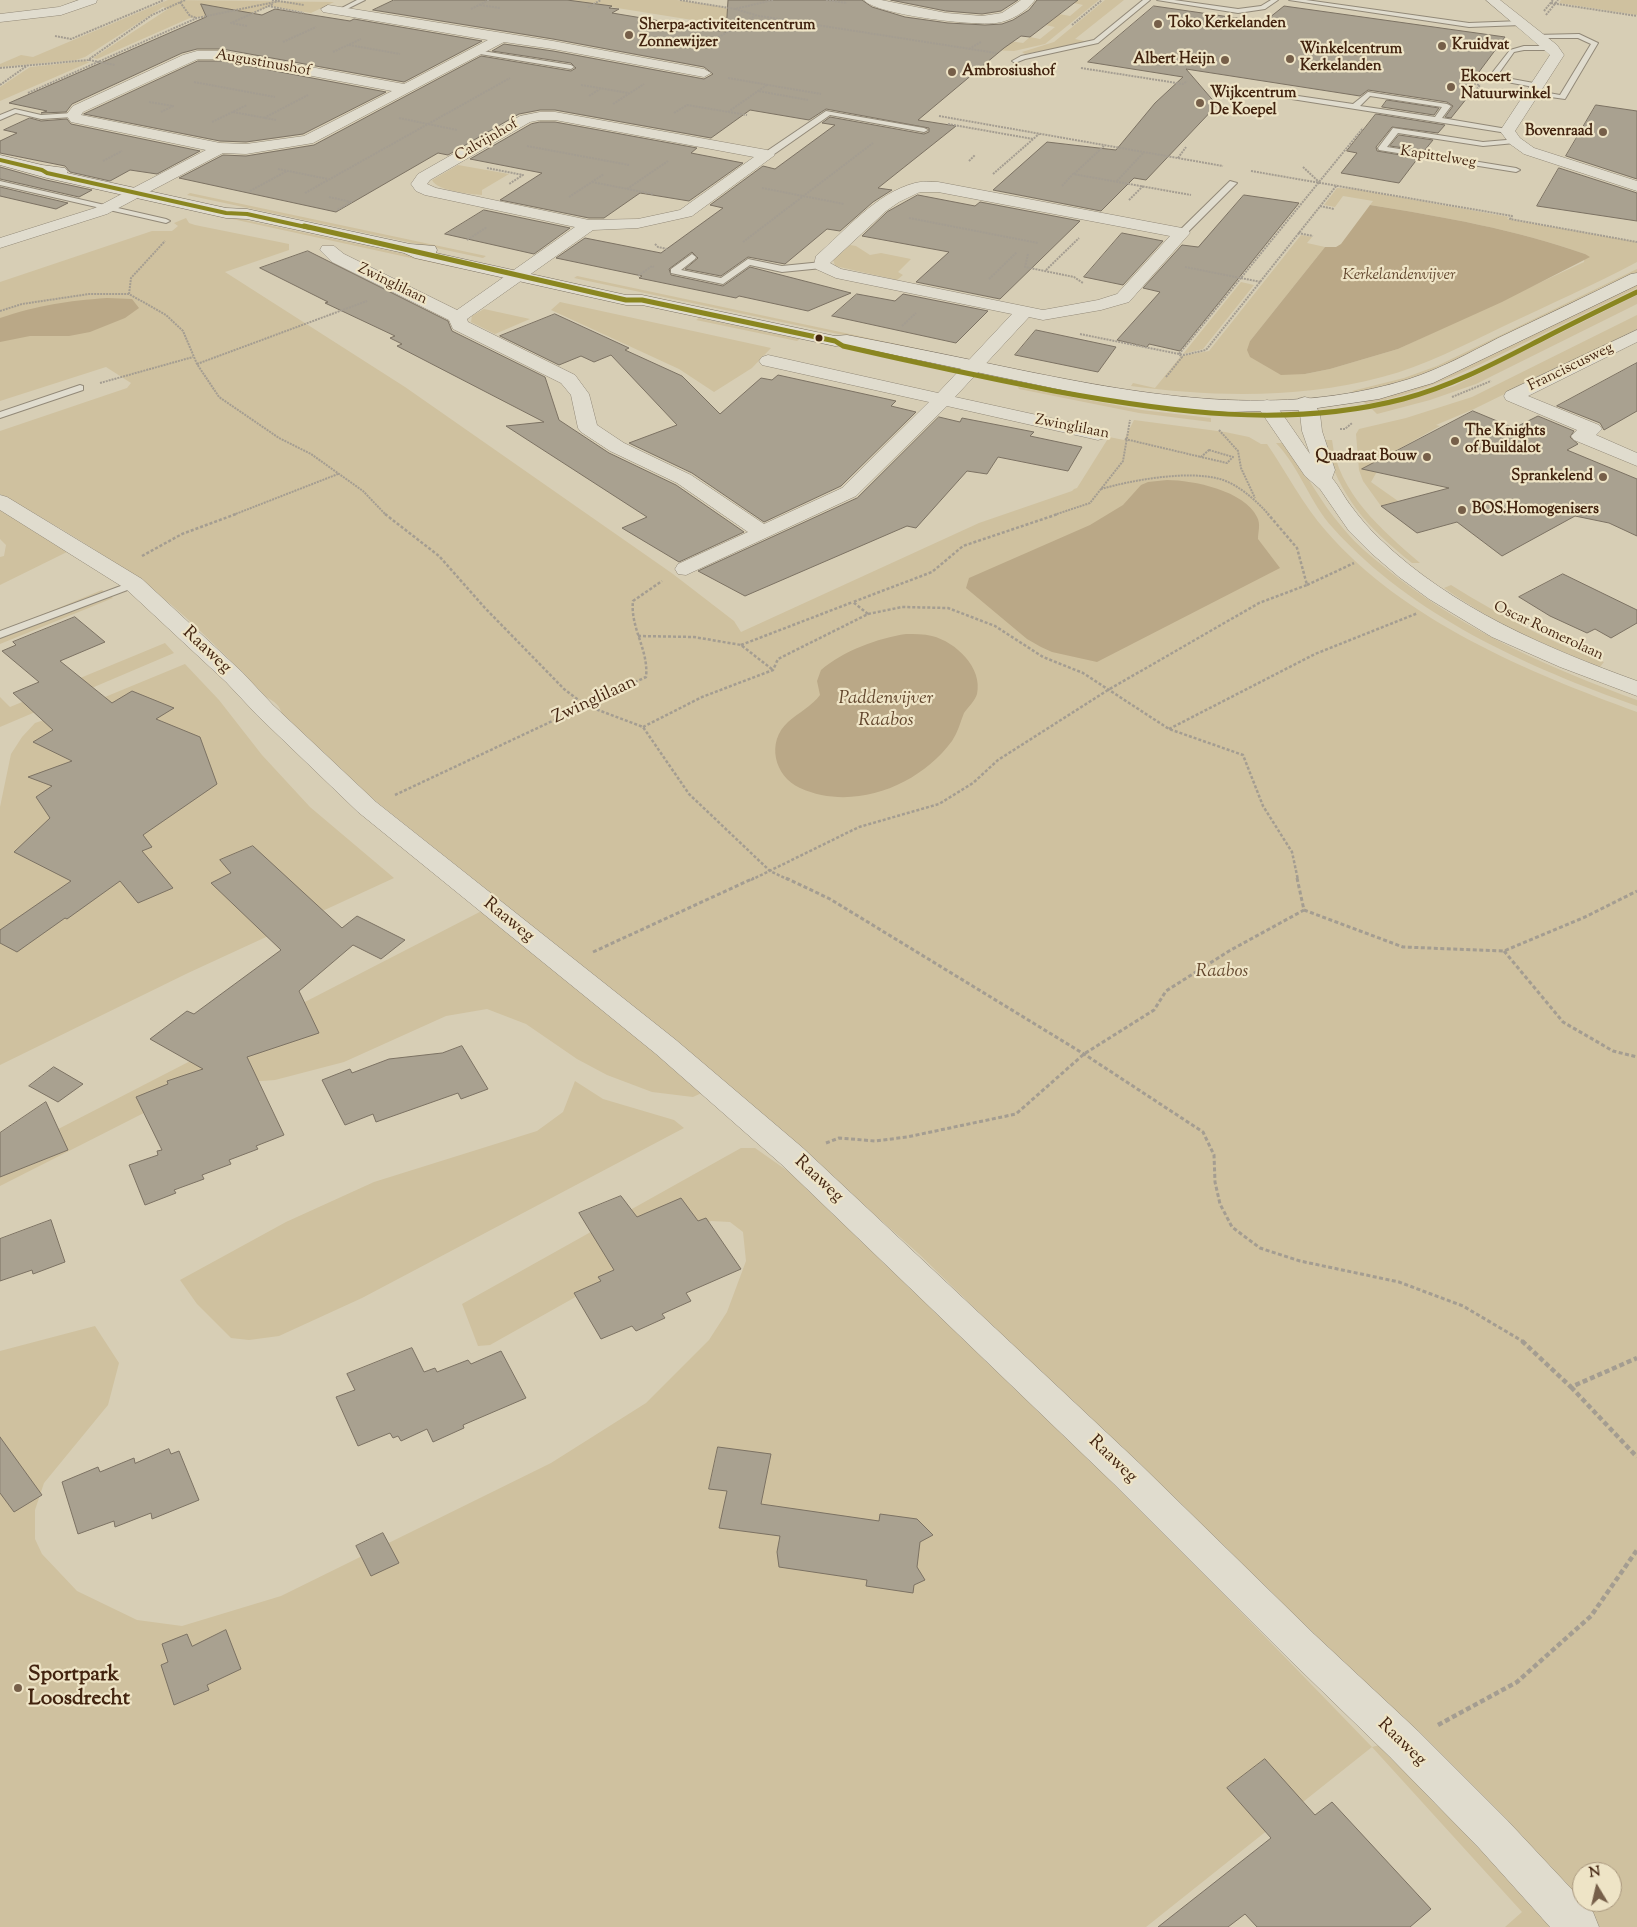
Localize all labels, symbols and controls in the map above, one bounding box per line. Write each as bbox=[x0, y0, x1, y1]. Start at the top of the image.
place label: Toko Kerkelanden bbox=[1168, 15, 1286, 33]
place label: Sherpa-activiteitencentrum Zonnewijzer bbox=[639, 17, 816, 52]
marker: Toko Kerkelanden bbox=[1152, 18, 1164, 30]
marker: Sherpa-activiteitencentrum Zonnewijzer bbox=[623, 29, 635, 41]
place label: Kruidvat bbox=[1452, 37, 1509, 55]
marker: Kruidvat bbox=[1436, 40, 1448, 52]
place label: Winkelcentrum Kerkelanden bbox=[1300, 41, 1402, 76]
street label: Augustinushof bbox=[214, 47, 312, 81]
place label: Albert Heijn bbox=[1133, 51, 1215, 69]
marker: Winkelcentrum Kerkelanden bbox=[1284, 53, 1296, 65]
marker: Albert Heijn bbox=[1219, 54, 1231, 66]
place label: Ambrosiushof bbox=[962, 63, 1055, 81]
marker: Ambrosiushof bbox=[946, 66, 958, 78]
place label: Ekocert Natuurwinkel bbox=[1461, 69, 1551, 104]
marker: Ekocert Natuurwinkel bbox=[1445, 81, 1457, 93]
place label: Wijkcentrum De Koepel bbox=[1210, 85, 1296, 120]
marker: Wijkcentrum De Koepel bbox=[1194, 97, 1206, 109]
street label: Calvijnhof bbox=[452, 116, 522, 166]
place label: Bovenraad bbox=[1525, 123, 1593, 141]
marker: Bovenraad bbox=[1597, 126, 1609, 138]
street label: Kapittelweg bbox=[1399, 143, 1477, 173]
street label: Zwinglilaan bbox=[354, 260, 430, 310]
water label: Kerkelandenvijver bbox=[1342, 266, 1456, 286]
unlabelled marker bbox=[814, 333, 824, 343]
street label: Franciscusweg bbox=[1525, 340, 1617, 396]
street label: Zwinglilaan bbox=[1033, 412, 1111, 444]
place label: The Knights of Buildalot bbox=[1465, 423, 1545, 458]
marker: The Knights of Buildalot bbox=[1449, 435, 1461, 447]
place label: Quadraat Bouw bbox=[1316, 448, 1417, 466]
marker: Quadraat Bouw bbox=[1421, 451, 1433, 463]
place label: Sprankelend bbox=[1511, 468, 1593, 486]
marker: Sprankelend bbox=[1597, 471, 1609, 483]
place label: BOS.Homogenisers bbox=[1472, 501, 1599, 519]
marker: BOS.Homogenisers bbox=[1456, 504, 1468, 516]
street label: Oscar Romerolaan bbox=[1490, 599, 1606, 665]
street label: Raaweg bbox=[177, 623, 235, 679]
street label: Zwinglilaan bbox=[550, 672, 640, 730]
water label: Paddenvijver Raabos bbox=[839, 689, 933, 733]
street label: Raaweg bbox=[478, 894, 538, 948]
park label: Raabos bbox=[1196, 962, 1248, 984]
street label: Raaweg bbox=[789, 1152, 847, 1208]
street label: Raaweg bbox=[1083, 1432, 1141, 1488]
place label: Sportpark Loosdrecht bbox=[28, 1663, 130, 1713]
marker: Sportpark Loosdrecht bbox=[12, 1682, 24, 1694]
street label: Raaweg bbox=[1372, 1715, 1430, 1771]
north arrow bbox=[1572, 1862, 1622, 1912]
text: N bbox=[1588, 1862, 1602, 1884]

